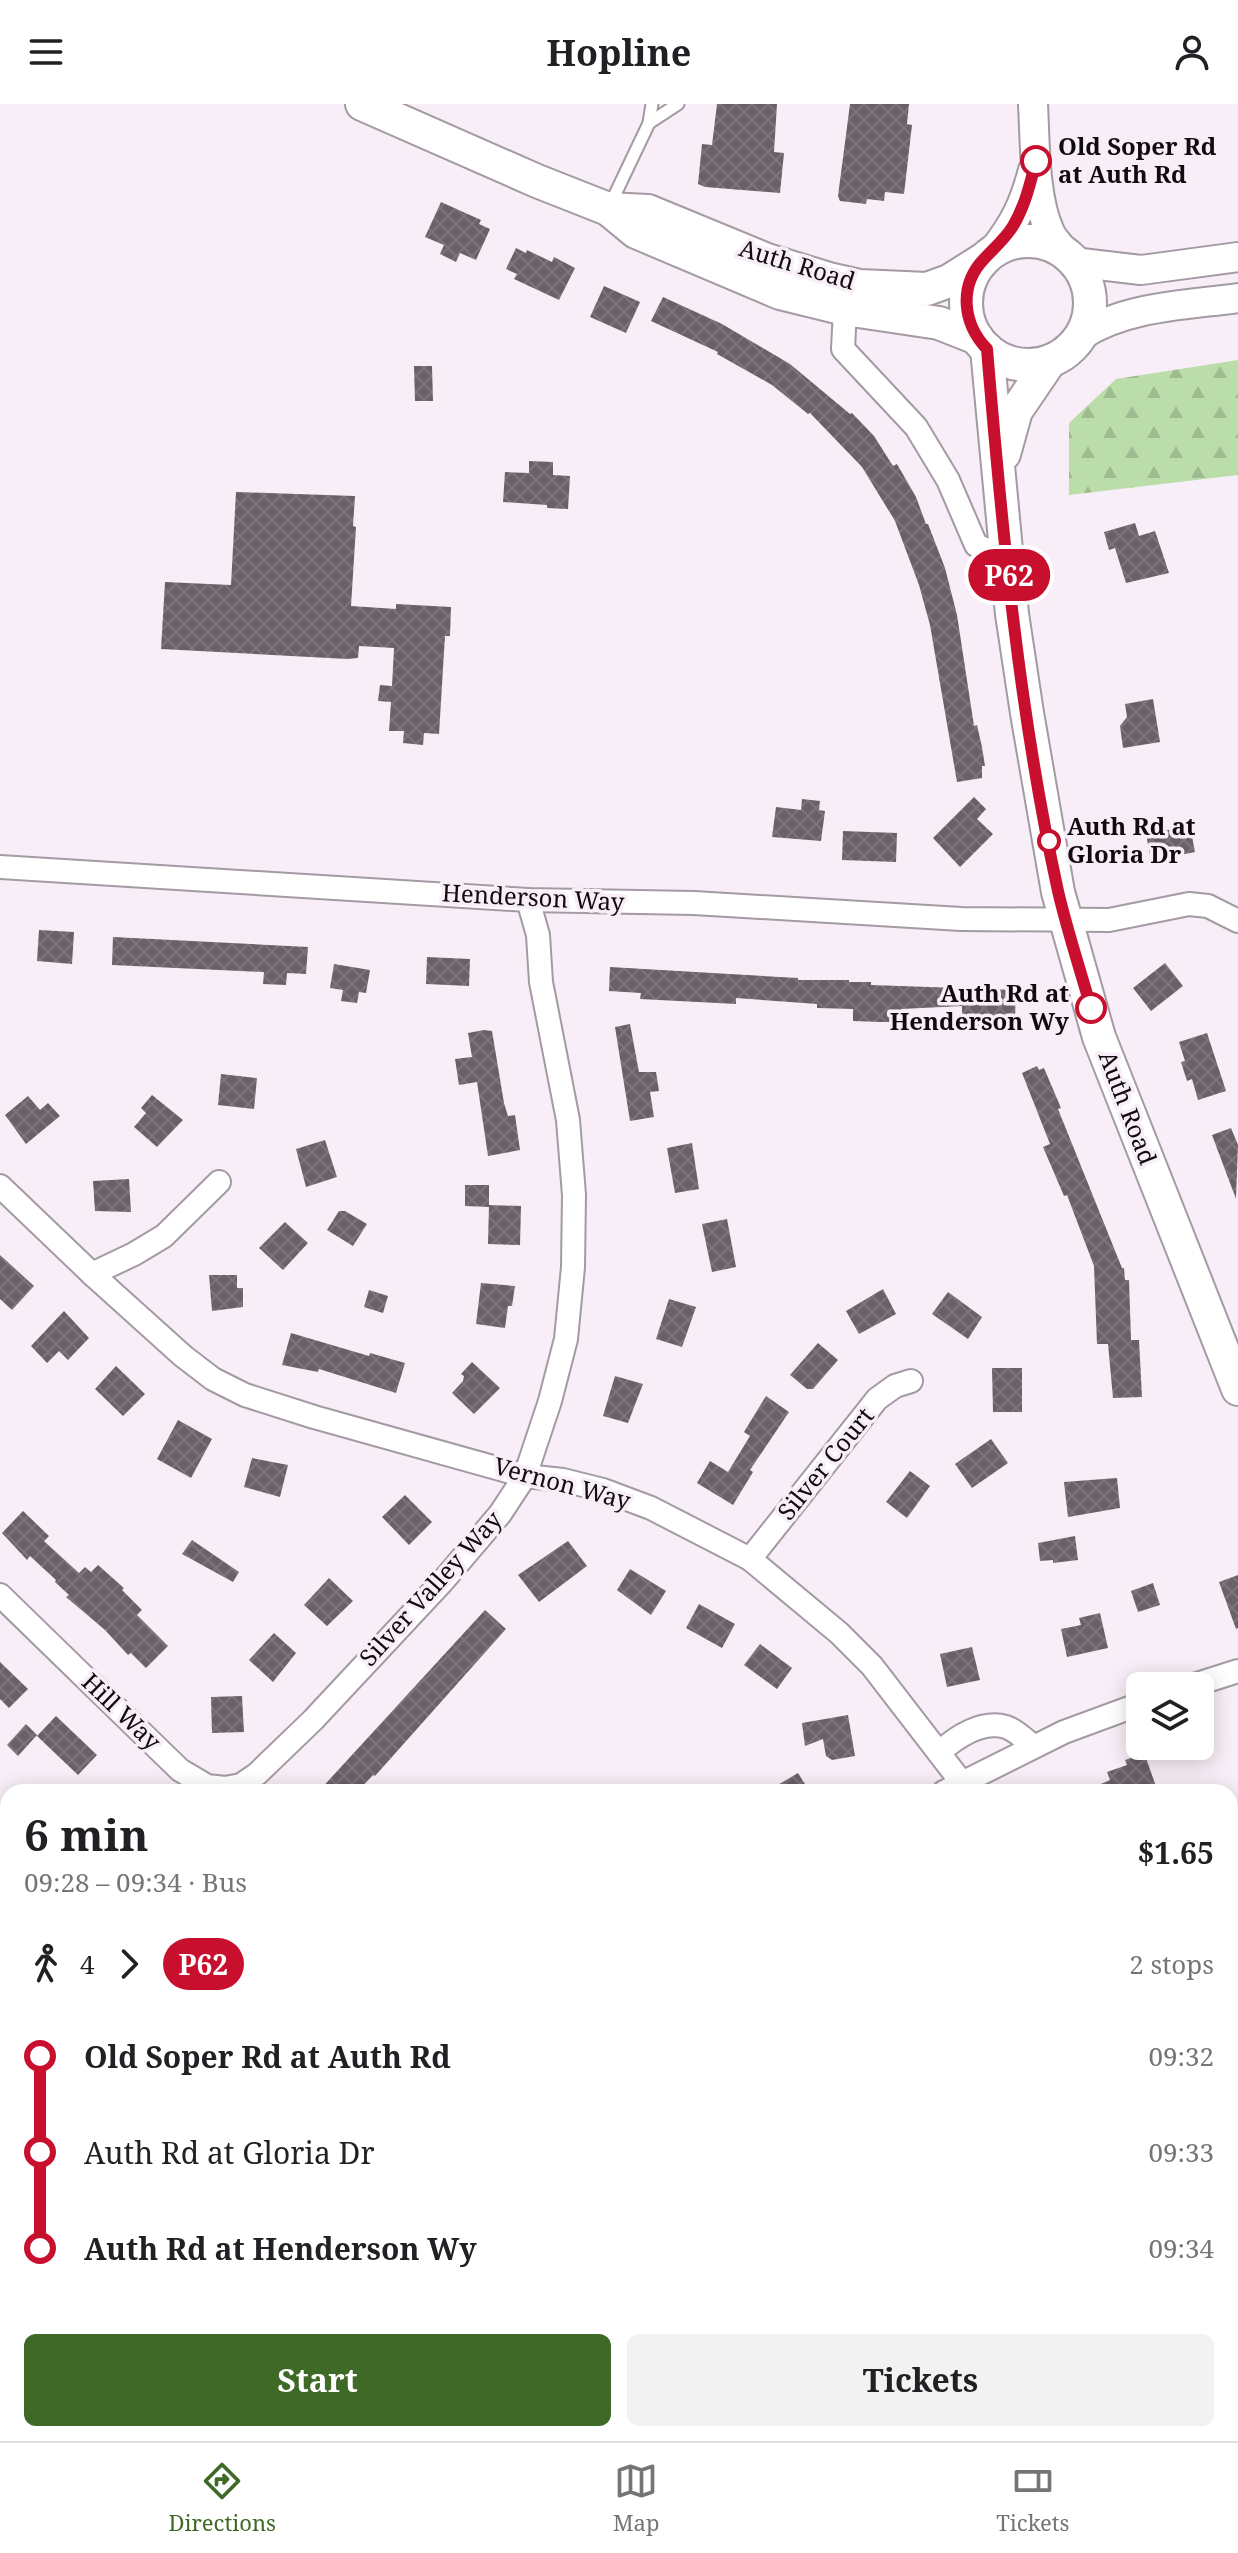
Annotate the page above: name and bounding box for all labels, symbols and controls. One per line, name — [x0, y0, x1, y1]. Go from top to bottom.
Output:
text: Hopline — [547, 28, 691, 77]
icon: menu — [24, 30, 68, 74]
icon: person — [1170, 30, 1214, 74]
place label: Old Soper Rd at Auth Rd — [1058, 129, 1217, 190]
marker: Old Soper Rd at Auth Rd — [1021, 146, 1051, 176]
street label: Auth Road — [735, 230, 860, 297]
line badge: P62 — [963, 549, 1055, 601]
text: P62 — [984, 556, 1034, 594]
place label: Auth Rd at Gloria Dr — [1067, 809, 1196, 870]
marker: Auth Rd at Gloria Dr — [1038, 830, 1060, 852]
street label: Henderson Way — [441, 875, 626, 918]
place label: Auth Rd at Henderson Wy — [890, 976, 1069, 1037]
marker: Auth Rd at Henderson Wy — [1076, 993, 1106, 1023]
street label: Auth Road — [1092, 1046, 1165, 1169]
street label: Silver Court — [769, 1400, 880, 1526]
street label: Vernon Way — [491, 1448, 635, 1517]
street label: Silver Valley Way — [351, 1503, 509, 1673]
street label: Hill Way — [75, 1665, 169, 1757]
map controls — [1126, 1672, 1214, 1760]
button: layers — [1126, 1672, 1214, 1760]
text: 6 min — [24, 1804, 149, 1864]
text: $1.65 — [1137, 1832, 1214, 1873]
text: 09:28 – 09:34 · Bus — [24, 1864, 247, 1900]
icon: walk — [24, 1942, 68, 1986]
icon: forward — [107, 1942, 151, 1986]
text: P62 — [179, 1945, 228, 1983]
text: 4 — [80, 1946, 95, 1982]
text: 2 stops — [1129, 1946, 1214, 1982]
text: Old Soper Rd at Auth Rd — [84, 2036, 451, 2077]
text: 09:32 — [1148, 2038, 1214, 2074]
text: Auth Rd at Gloria Dr — [84, 2132, 375, 2173]
text: 09:33 — [1148, 2134, 1214, 2170]
text: Auth Rd at Henderson Wy — [84, 2228, 477, 2269]
text: 09:34 — [1148, 2230, 1214, 2266]
button: Start — [24, 2334, 611, 2426]
button: Tickets — [627, 2334, 1214, 2426]
tab: Directions — [168, 2459, 276, 2537]
tab: Map — [613, 2459, 659, 2537]
tab: Tickets — [996, 2459, 1070, 2537]

